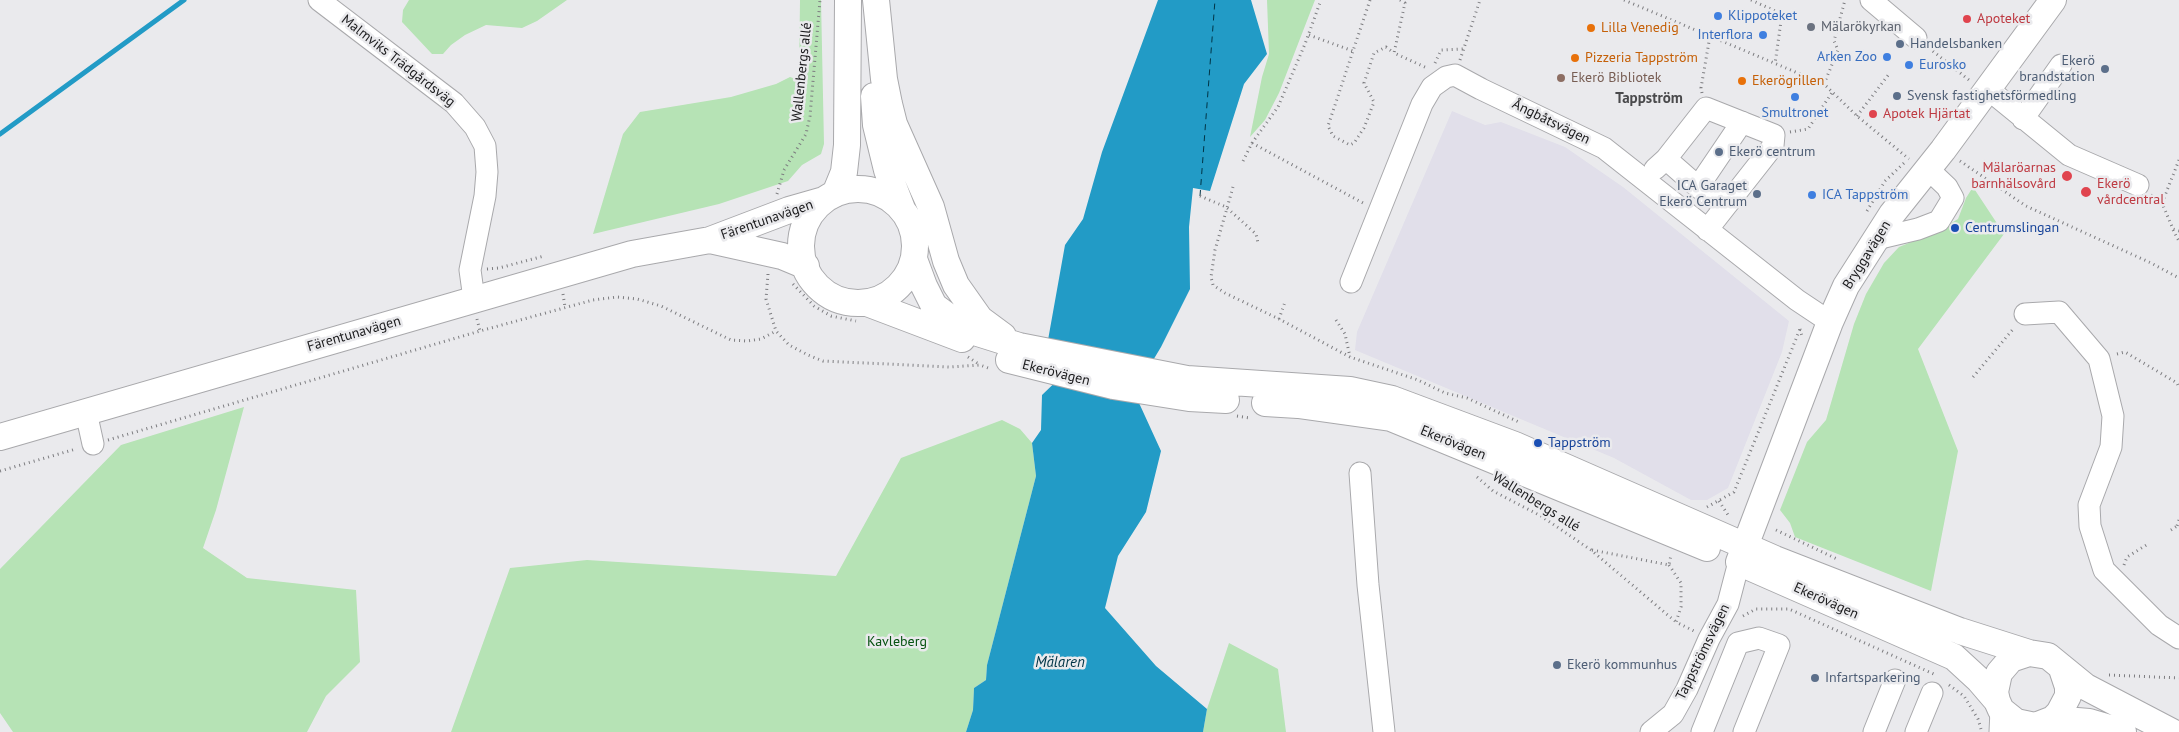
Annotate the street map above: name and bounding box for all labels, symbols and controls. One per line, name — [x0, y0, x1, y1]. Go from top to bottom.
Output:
place label: Klippoteket — [1728, 8, 1797, 24]
marker: Klippoteket — [1712, 10, 1724, 22]
street label: Malmviks Trädgårdsväg — [338, 11, 458, 111]
place label: Apoteket — [1977, 11, 2030, 27]
marker: Apoteket — [1961, 13, 1973, 25]
place label: Mälarökyrkan — [1821, 19, 1902, 35]
place label: Lilla Venedig — [1601, 20, 1679, 36]
marker: Mälarökyrkan — [1805, 21, 1817, 33]
street label: Wallenbergs allé — [788, 22, 816, 122]
marker: Lilla Venedig — [1585, 22, 1597, 34]
place label: Interflora — [1697, 27, 1753, 43]
marker: Interflora — [1757, 29, 1769, 41]
place label: Handelsbanken — [1910, 36, 2002, 52]
marker: Handelsbanken — [1894, 38, 1906, 50]
place label: Arken Zoo — [1817, 49, 1877, 65]
place label: Pizzeria Tappström — [1585, 50, 1698, 66]
marker: Arken Zoo — [1881, 51, 1893, 63]
marker: Pizzeria Tappström — [1569, 52, 1581, 64]
place label: Ekerö brandstation — [2019, 53, 2095, 85]
place label: Eurosko — [1919, 57, 1966, 73]
marker: Eurosko — [1903, 59, 1915, 71]
marker: Ekerö brandstation — [2099, 63, 2111, 75]
place label: Ekerö Bibliotek — [1571, 70, 1661, 86]
marker: Ekerö Bibliotek — [1555, 72, 1567, 84]
place label: Ekerögrillen — [1752, 73, 1824, 89]
marker: Ekerögrillen — [1736, 75, 1748, 87]
place label: Svensk fastighetsförmedling — [1907, 88, 2076, 104]
district label: Tappström — [1615, 90, 1683, 108]
marker: Svensk fastighetsförmedling — [1891, 90, 1903, 102]
marker: Smultronet — [1789, 91, 1801, 103]
street label: Ångbåtsvägen — [1509, 96, 1593, 148]
place label: Smultronet — [1762, 105, 1828, 121]
place label: Apotek Hjärtat — [1883, 106, 1970, 122]
marker: Apotek Hjärtat — [1867, 108, 1879, 120]
place label: Ekerö centrum — [1729, 144, 1815, 160]
marker: Ekerö centrum — [1713, 146, 1725, 158]
place label: Mälaröarnas barnhälsovård — [1971, 160, 2056, 192]
marker: Mälaröarnas barnhälsovård — [2060, 169, 2074, 183]
place label: Ekerö vårdcentral — [2097, 176, 2164, 208]
place label: ICA Garaget Ekerö Centrum — [1659, 178, 1747, 210]
marker: Ekerö vårdcentral — [2079, 185, 2093, 199]
place label: ICA Tappström — [1822, 187, 1908, 203]
marker: ICA Garaget Ekerö Centrum — [1751, 188, 1763, 200]
marker: ICA Tappström — [1806, 189, 1818, 201]
street label: Färentunavägen — [719, 196, 815, 244]
street label: Bryggavägen — [1839, 218, 1895, 292]
place label: Centrumslingan — [1965, 220, 2059, 236]
marker: Centrumslingan — [1949, 222, 1961, 234]
street label: Färentunavägen — [305, 313, 403, 355]
street label: Ekerövägen — [1020, 356, 1092, 390]
street label: Ekerövägen — [1418, 422, 1488, 464]
place label: Tappström — [1548, 435, 1611, 451]
marker: Tappström — [1532, 437, 1544, 449]
street label: Wallenbergs allé — [1489, 468, 1583, 536]
street label: Ekerövägen — [1791, 579, 1861, 623]
street label: Tappströmsvägen — [1673, 601, 1733, 703]
park label: Kavleberg — [867, 634, 927, 650]
water label: Mälaren — [1035, 654, 1085, 672]
place label: Ekerö kommunhus — [1567, 657, 1677, 673]
marker: Ekerö kommunhus — [1551, 659, 1563, 671]
place label: Infartsparkering — [1825, 670, 1921, 686]
marker: Infartsparkering — [1809, 672, 1821, 684]

